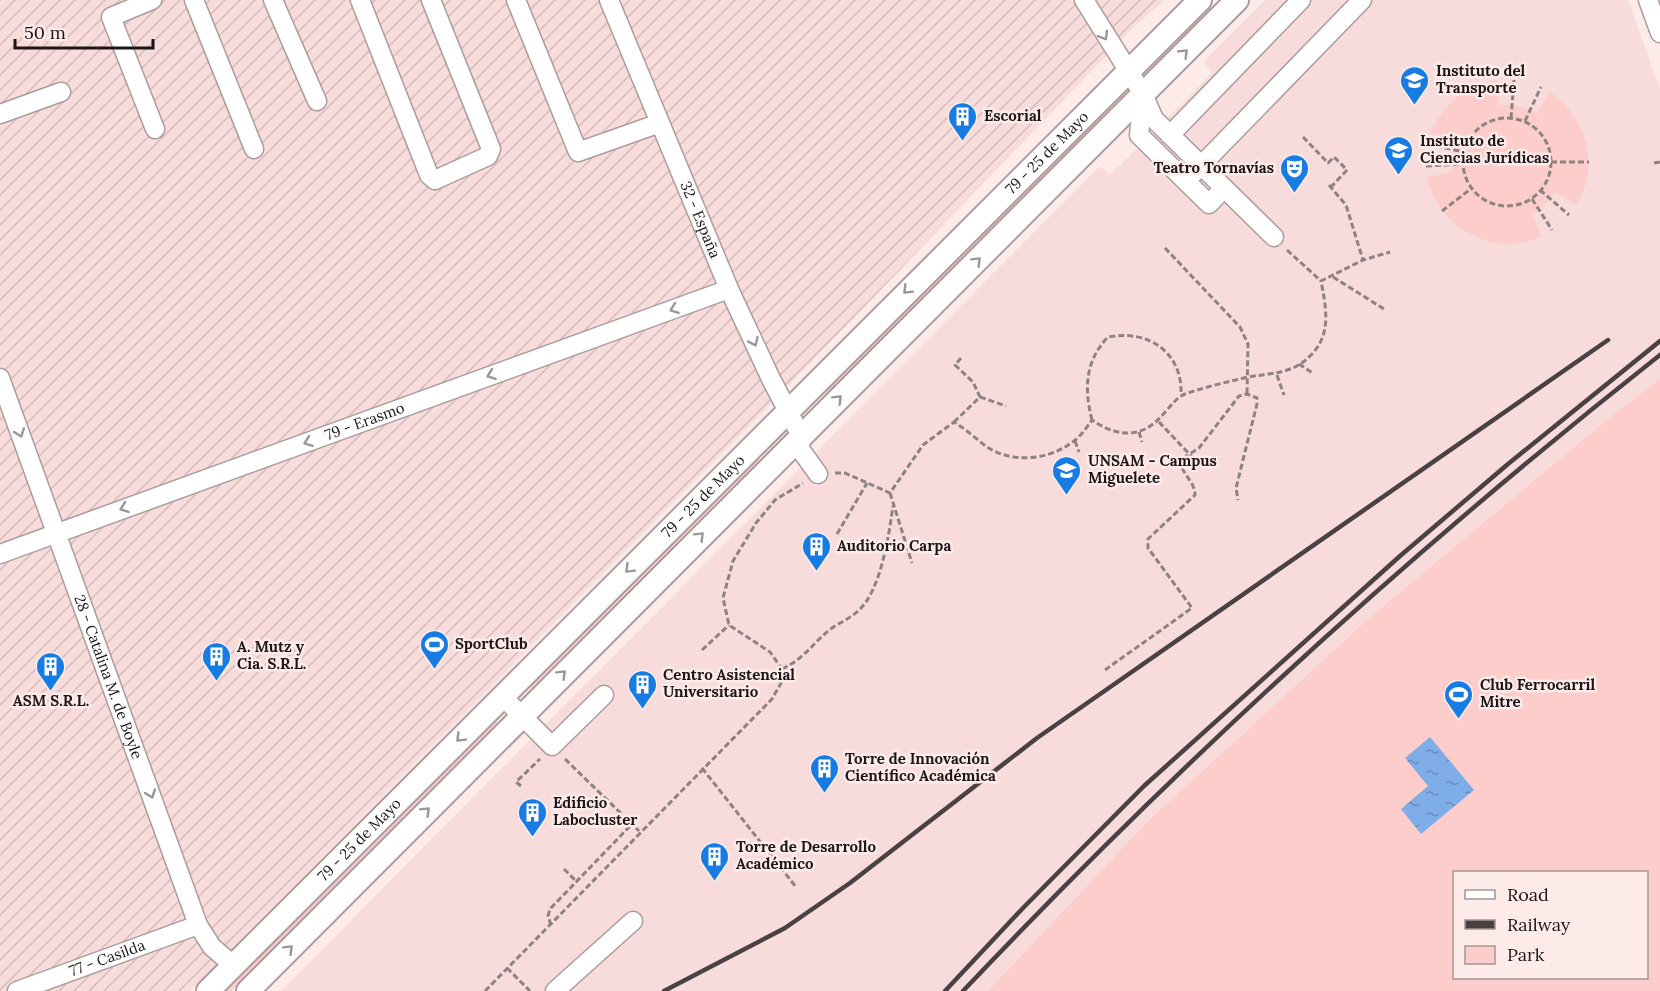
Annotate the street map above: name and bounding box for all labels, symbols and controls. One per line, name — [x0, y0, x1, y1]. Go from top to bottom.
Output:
scale bar — [15, 12, 153, 50]
text: 50 m — [24, 21, 66, 44]
one-way arrow — [1097, 30, 1109, 40]
one-way arrow — [1177, 49, 1188, 60]
place label: Instituto del Transporte — [1436, 61, 1526, 97]
school or university icon: Instituto del Transporte — [1399, 64, 1431, 106]
building icon: Escorial — [947, 100, 979, 142]
place label: Escorial — [984, 106, 1042, 125]
street label: 79 - 25 de Mayo — [1001, 107, 1092, 198]
place label: Instituto de Ciencias Jurídicas — [1420, 131, 1549, 167]
school or university icon: Instituto de Ciencias Jurídicas — [1383, 134, 1415, 176]
theatre icon: Teatro Tornavías — [1279, 152, 1311, 194]
place label: Teatro Tornavías — [1153, 158, 1274, 177]
street label: 32 - España — [676, 178, 725, 261]
one-way arrow — [970, 257, 980, 268]
one-way arrow — [903, 283, 914, 294]
one-way arrow — [669, 301, 680, 314]
one-way arrow — [746, 336, 758, 347]
one-way arrow — [486, 368, 497, 381]
one-way arrow — [831, 395, 842, 406]
street label: 79 - Erasmo — [322, 398, 407, 444]
one-way arrow — [12, 427, 25, 438]
one-way arrow — [303, 434, 313, 447]
street label: 79 - 25 de Mayo — [657, 450, 749, 542]
place label: UNSAM - Campus Miguelete — [1088, 451, 1217, 487]
school or university icon: UNSAM - Campus Miguelete — [1051, 454, 1083, 496]
one-way arrow — [119, 501, 130, 514]
building icon: Auditorio Carpa — [800, 530, 832, 572]
one-way arrow — [693, 533, 704, 544]
place label: Auditorio Carpa — [837, 536, 951, 555]
one-way arrow — [625, 562, 635, 573]
street label: 28 - Catalina M. de Boyle — [70, 592, 147, 762]
sports icon: SportClub — [418, 628, 450, 670]
place label: SportClub — [455, 634, 528, 653]
place label: A. Mutz y Cia. S.R.L. — [237, 637, 306, 673]
building icon: A. Mutz y Cia. S.R.L. — [200, 640, 232, 682]
building icon: ASM S.R.L. — [35, 650, 67, 692]
place label: Centro Asistencial Universitario — [663, 665, 795, 701]
building icon: Centro Asistencial Universitario — [626, 668, 658, 710]
one-way arrow — [555, 671, 566, 682]
place label: Club Ferrocarril Mitre — [1480, 675, 1596, 711]
sports icon: Club Ferrocarril Mitre — [1443, 678, 1475, 720]
place label: ASM S.R.L. — [13, 691, 89, 710]
one-way arrow — [457, 730, 468, 741]
place label: Torre de Innovación Científico Académica — [845, 749, 996, 785]
building icon: Torre de Innovación Científico Académica — [808, 752, 840, 794]
one-way arrow — [143, 788, 156, 799]
place label: Edificio Labocluster — [553, 793, 638, 829]
street label: 79 - 25 de Mayo — [313, 794, 405, 885]
building icon: Edificio Labocluster — [516, 796, 548, 838]
one-way arrow — [419, 807, 430, 817]
place label: Torre de Desarrollo Académico — [736, 837, 876, 873]
building icon: Torre de Desarrollo Académico — [699, 840, 731, 882]
legend — [1453, 871, 1648, 979]
text: Road — [1507, 883, 1549, 906]
text: Railway — [1507, 913, 1571, 936]
street label: 77 - Casilda — [66, 935, 148, 980]
text: Park — [1507, 943, 1545, 966]
one-way arrow — [282, 946, 293, 956]

